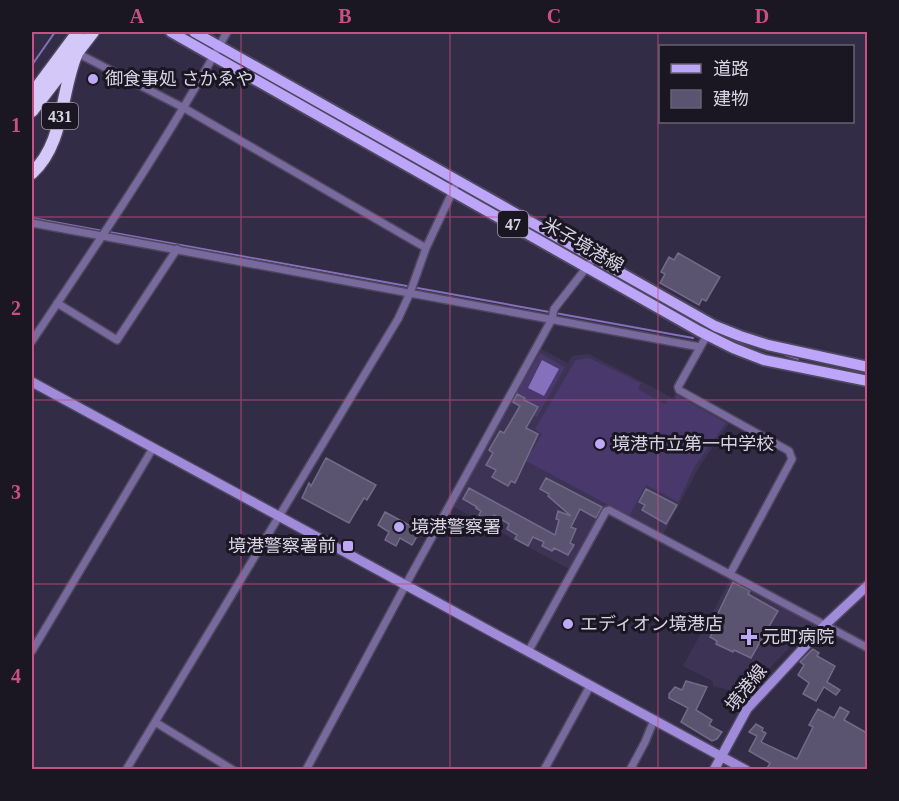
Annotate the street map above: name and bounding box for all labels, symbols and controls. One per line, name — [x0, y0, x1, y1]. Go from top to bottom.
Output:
text: A — [130, 5, 145, 27]
text: B — [338, 5, 352, 27]
text: C — [547, 5, 561, 27]
text: D — [755, 5, 769, 27]
legend — [659, 45, 854, 123]
text: 道路 — [713, 59, 749, 79]
place label: 御食事処 さかゑや — [105, 69, 254, 89]
marker: 御食事処 さかゑや — [86, 72, 100, 86]
text: 建物 — [713, 89, 749, 109]
road number: 431 — [42, 103, 78, 129]
text: 1 — [11, 114, 21, 136]
road number: 47 — [498, 211, 528, 237]
street label: 米子境港線 — [539, 214, 627, 276]
text: 2 — [11, 297, 21, 319]
place label: 境港市立第一中学校 — [612, 434, 774, 454]
marker: 境港市立第一中学校 — [593, 437, 607, 451]
text: 3 — [11, 481, 21, 503]
place label: 境港警察署 — [411, 517, 501, 537]
marker: 境港警察署 — [392, 520, 406, 534]
place label: 境港警察署前 — [228, 536, 336, 556]
marker: 境港警察署前 — [341, 539, 355, 553]
place label: エディオン境港店 — [580, 614, 723, 634]
marker: エディオン境港店 — [561, 617, 575, 631]
place label: 元町病院 — [762, 627, 834, 647]
marker: 元町病院 — [740, 628, 758, 646]
street label: 境港線 — [721, 661, 771, 715]
text: 4 — [11, 665, 21, 687]

